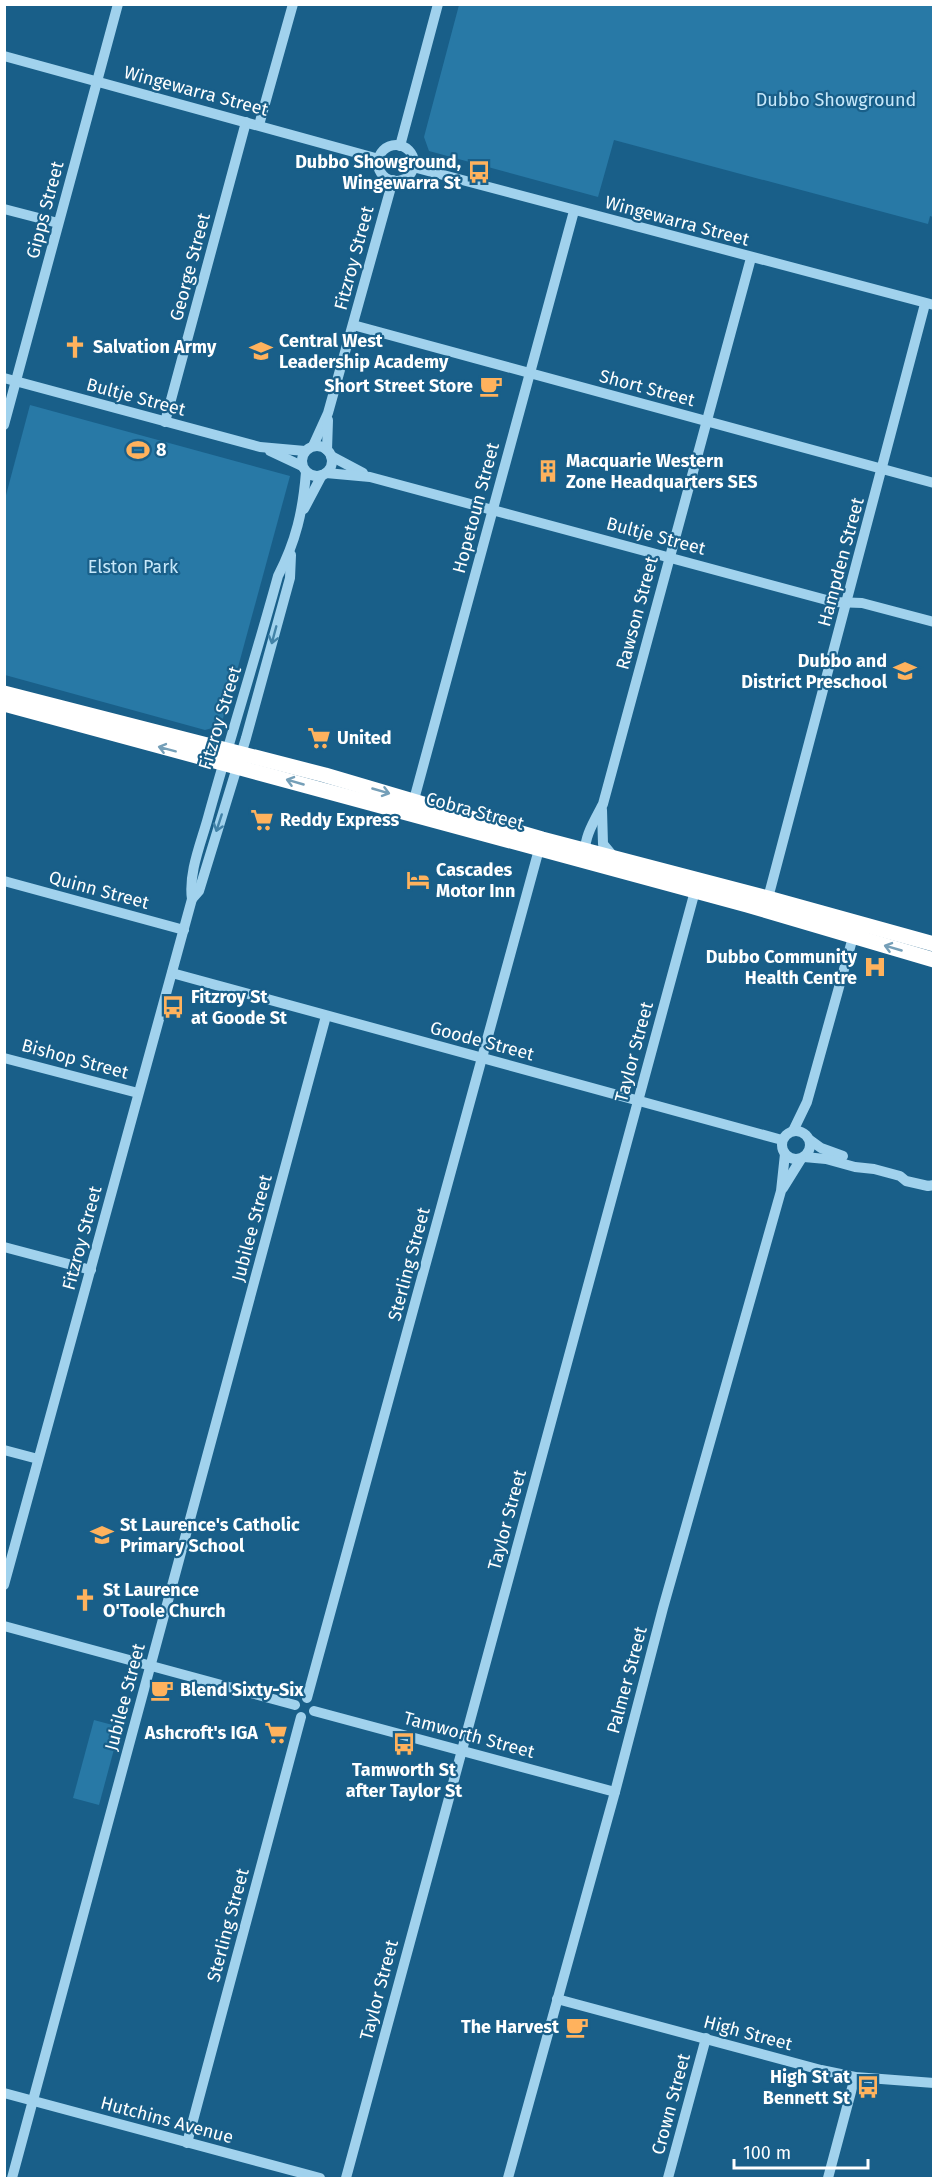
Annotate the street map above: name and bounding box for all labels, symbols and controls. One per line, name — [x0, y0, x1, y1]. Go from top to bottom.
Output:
street label: Wingewarra Street — [121, 61, 271, 121]
park label: Dubbo Showground — [756, 89, 916, 111]
place label: Dubbo Showground, Wingewarra St — [295, 151, 462, 194]
street label: Gipps Street — [21, 158, 69, 261]
bus stop icon: Dubbo Showground, Wingewarra St — [466, 159, 492, 185]
street label: Wingewarra Street — [602, 191, 752, 251]
street label: Fitzroy Street — [330, 203, 379, 313]
street label: George Street — [165, 210, 215, 323]
place label: Central West Leadership Academy — [279, 330, 449, 373]
church icon: Salvation Army — [62, 334, 88, 360]
place label: Salvation Army — [93, 336, 217, 358]
school or university icon: Central West Leadership Academy — [248, 338, 274, 364]
street label: Short Street — [597, 365, 698, 411]
street label: Bultje Street — [84, 373, 188, 421]
cafe icon: Short Street Store — [478, 373, 504, 399]
place label: Short Street Store — [324, 375, 473, 397]
sports icon: 8 — [125, 437, 151, 463]
place label: 8 — [156, 439, 166, 461]
street label: Hopetoun Street — [448, 440, 504, 576]
place label: Macquarie Western Zone Headquarters SES — [566, 450, 758, 493]
building icon: Macquarie Western Zone Headquarters SES — [535, 458, 561, 484]
street label: Hampden Street — [813, 495, 869, 629]
street label: Bultje Street — [604, 512, 708, 560]
street label: Rawson Street — [611, 553, 663, 672]
park label: Elston Park — [88, 556, 179, 578]
one-way arrow — [268, 625, 280, 644]
place label: Dubbo and District Preschool — [741, 650, 888, 693]
school or university icon: Dubbo and District Preschool — [892, 658, 918, 684]
street label: Fitzroy Street — [194, 663, 246, 772]
supermarket icon: United — [306, 725, 332, 751]
place label: United — [337, 727, 392, 749]
one-way arrow — [158, 742, 177, 754]
one-way arrow — [286, 776, 305, 787]
one-way arrow — [371, 786, 390, 797]
street label: Cobra Street — [424, 787, 527, 835]
supermarket icon: Reddy Express — [249, 807, 275, 833]
place label: Reddy Express — [280, 809, 400, 831]
one-way arrow — [213, 813, 224, 832]
place label: Cascades Motor Inn — [436, 859, 515, 902]
street label: Quinn Street — [47, 866, 152, 914]
hotel icon: Cascades Motor Inn — [405, 867, 431, 893]
one-way arrow — [884, 942, 903, 954]
place label: Dubbo Community Health Centre — [706, 946, 858, 989]
hospital icon: Dubbo Community Health Centre — [862, 954, 888, 980]
place label: Fitzroy St at Goode St — [191, 986, 288, 1029]
bus stop icon: Fitzroy St at Goode St — [160, 994, 186, 1020]
street label: Taylor Street — [610, 999, 658, 1105]
street label: Goode Street — [428, 1017, 537, 1066]
street label: Bishop Street — [19, 1034, 131, 1084]
street label: Jubilee Street — [227, 1171, 277, 1284]
street label: Fitzroy Street — [58, 1183, 107, 1293]
street label: Sterling Street — [383, 1204, 435, 1323]
street label: Taylor Street — [483, 1467, 531, 1573]
place label: St Laurence's Catholic Primary School — [120, 1514, 300, 1557]
school or university icon: St Laurence's Catholic Primary School — [89, 1522, 115, 1548]
place label: St Laurence O'Toole Church — [103, 1579, 226, 1622]
church icon: St Laurence O'Toole Church — [72, 1587, 98, 1613]
street label: Palmer Street — [602, 1623, 652, 1736]
street label: Jubilee Street — [100, 1640, 150, 1753]
cafe icon: Blend Sixty-Six — [149, 1677, 175, 1703]
place label: Blend Sixty-Six — [180, 1679, 304, 1701]
street label: Tamworth Street — [401, 1707, 537, 1763]
supermarket icon: Ashcroft's IGA — [263, 1720, 289, 1746]
place label: Ashcroft's IGA — [144, 1722, 258, 1744]
bus stop icon: Tamworth St after Taylor St — [391, 1731, 417, 1757]
place label: Tamworth St after Taylor St — [346, 1759, 463, 1802]
street label: Sterling Street — [202, 1865, 254, 1984]
street label: Taylor Street — [355, 1937, 403, 2043]
street label: High Street — [701, 2011, 795, 2056]
cafe icon: The Harvest — [564, 2014, 590, 2040]
place label: The Harvest — [461, 2016, 560, 2038]
street label: Crown Street — [647, 2051, 695, 2157]
place label: High St at Bennett St — [763, 2066, 851, 2109]
bus stop icon: High St at Bennett St — [855, 2074, 881, 2100]
street label: Hutchins Avenue — [98, 2092, 236, 2148]
scale bar — [734, 2132, 868, 2170]
text: 100 m — [743, 2142, 791, 2164]

